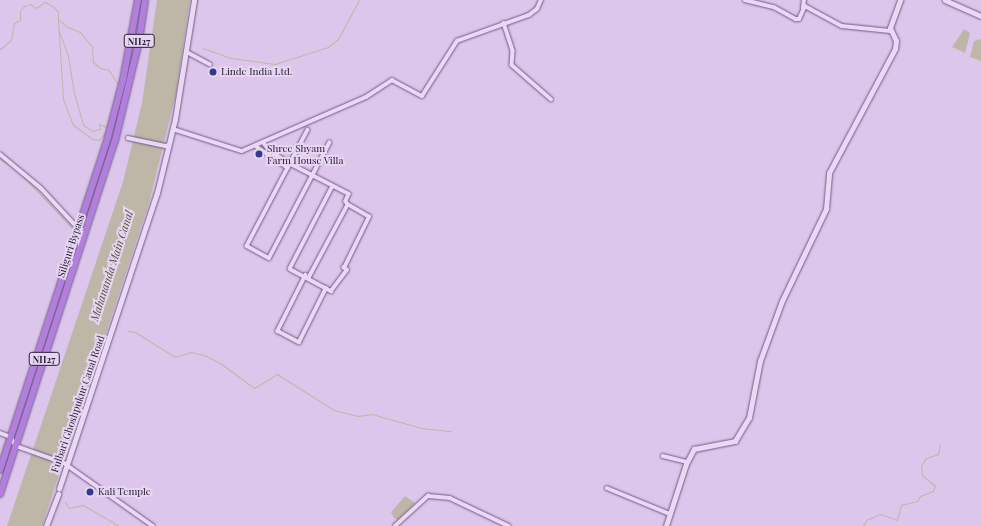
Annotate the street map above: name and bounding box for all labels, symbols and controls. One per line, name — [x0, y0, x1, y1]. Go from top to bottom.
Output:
road number: NH27 — [123, 34, 155, 48]
place label: Linde India Ltd. — [221, 66, 292, 78]
marker: Linde India Ltd. — [208, 67, 218, 77]
place label: Shree Shyam Farm House Villa — [267, 142, 344, 166]
marker: Shree Shyam Farm House Villa — [254, 149, 264, 159]
water label: Mahananda Main Canal — [88, 209, 136, 323]
street label: Siliguri Bypass — [55, 213, 87, 279]
street label: Fulbari Ghoshpukur Canal Road — [49, 334, 107, 474]
road number: NH27 — [28, 352, 60, 366]
place label: Kali Temple — [98, 486, 151, 498]
marker: Kali Temple — [85, 487, 95, 497]

